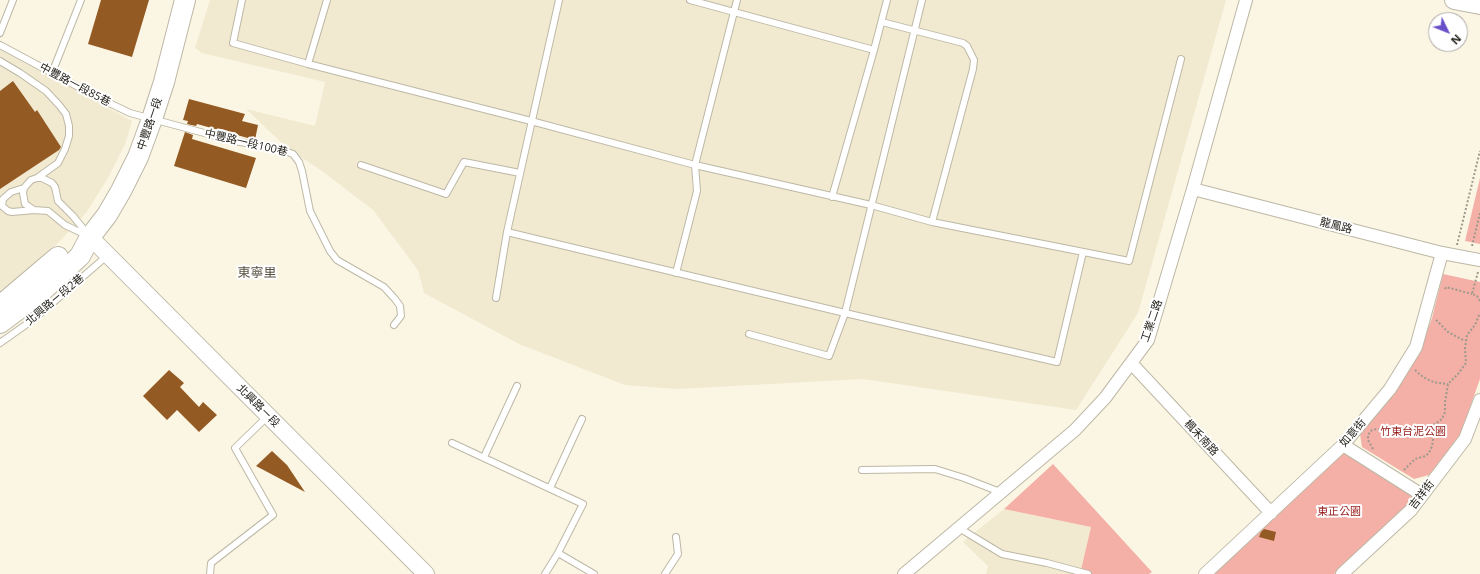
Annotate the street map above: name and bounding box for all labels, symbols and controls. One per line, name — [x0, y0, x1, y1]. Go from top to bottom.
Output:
north arrow — [1428, 12, 1468, 52]
text: N — [1448, 31, 1465, 48]
street label: 中豐路一段85巷 — [37, 61, 113, 109]
street label: 中豐路一段 — [135, 96, 165, 152]
street label: 中豐路一段100巷 — [203, 127, 289, 159]
street label: 龍鳳路 — [1318, 216, 1354, 236]
district label: 東寧里 — [238, 265, 276, 281]
street label: 北興路ㄧ段2巷 — [23, 272, 87, 328]
street label: 工業二路 — [1139, 298, 1165, 344]
street label: 北興路ㄧ段 — [234, 382, 282, 430]
street label: 如意街 — [1337, 416, 1369, 450]
street label: 楓禾南路 — [1181, 417, 1221, 459]
park label: 竹東台泥公園 — [1380, 425, 1446, 439]
street label: 吉祥街 — [1407, 478, 1437, 512]
park label: 東正公園 — [1317, 505, 1361, 519]

